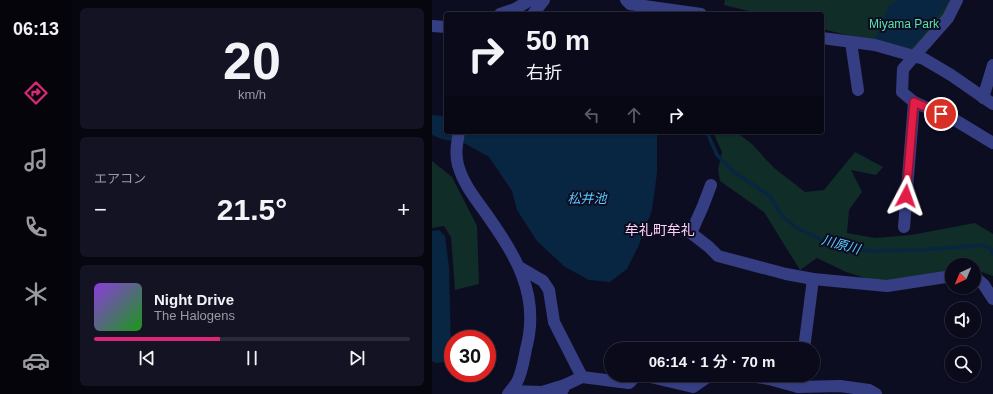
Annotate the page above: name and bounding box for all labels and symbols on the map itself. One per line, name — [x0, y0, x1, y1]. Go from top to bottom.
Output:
park label: Miyama Park — [869, 17, 940, 31]
pin — [924, 97, 958, 131]
position arrow — [885, 175, 927, 217]
water label: 松井池 — [567, 191, 608, 206]
district label: 牟礼町牟礼 — [625, 222, 695, 238]
water label: 川原川 — [820, 232, 864, 257]
north arrow — [945, 258, 981, 294]
speed limit sign: 30 — [444, 330, 496, 382]

